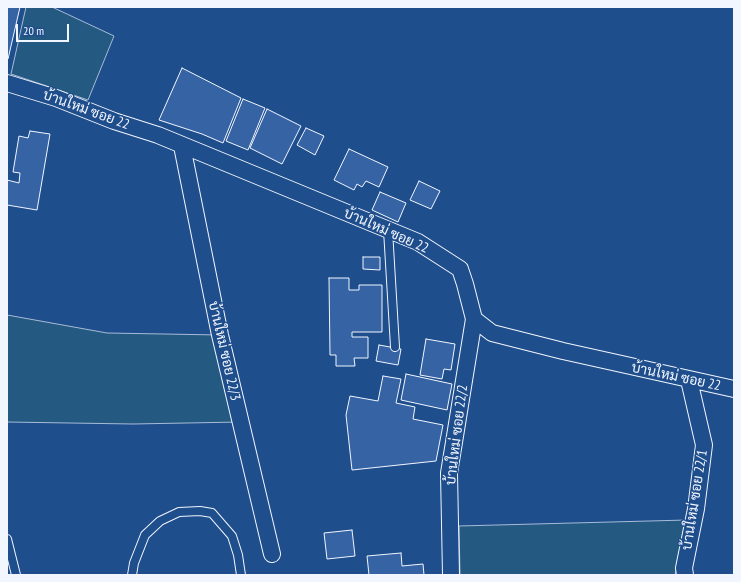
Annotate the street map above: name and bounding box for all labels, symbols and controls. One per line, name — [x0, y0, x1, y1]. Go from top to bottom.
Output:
scale bar — [18, 16, 71, 42]
text: 20 m — [23, 23, 44, 38]
street label: บ้านใหม่ ซอย 22 — [40, 87, 132, 133]
street label: บ้านใหม่ ซอย 22 — [341, 205, 431, 257]
street label: บ้านใหม่ ซอย 22/3 — [204, 300, 244, 402]
street label: บ้านใหม่ ซอย 22 — [630, 359, 722, 395]
street label: บ้านใหม่ ซอย 22/2 — [442, 384, 472, 486]
street label: บ้านใหม่ ซอย 22/1 — [679, 449, 711, 551]

